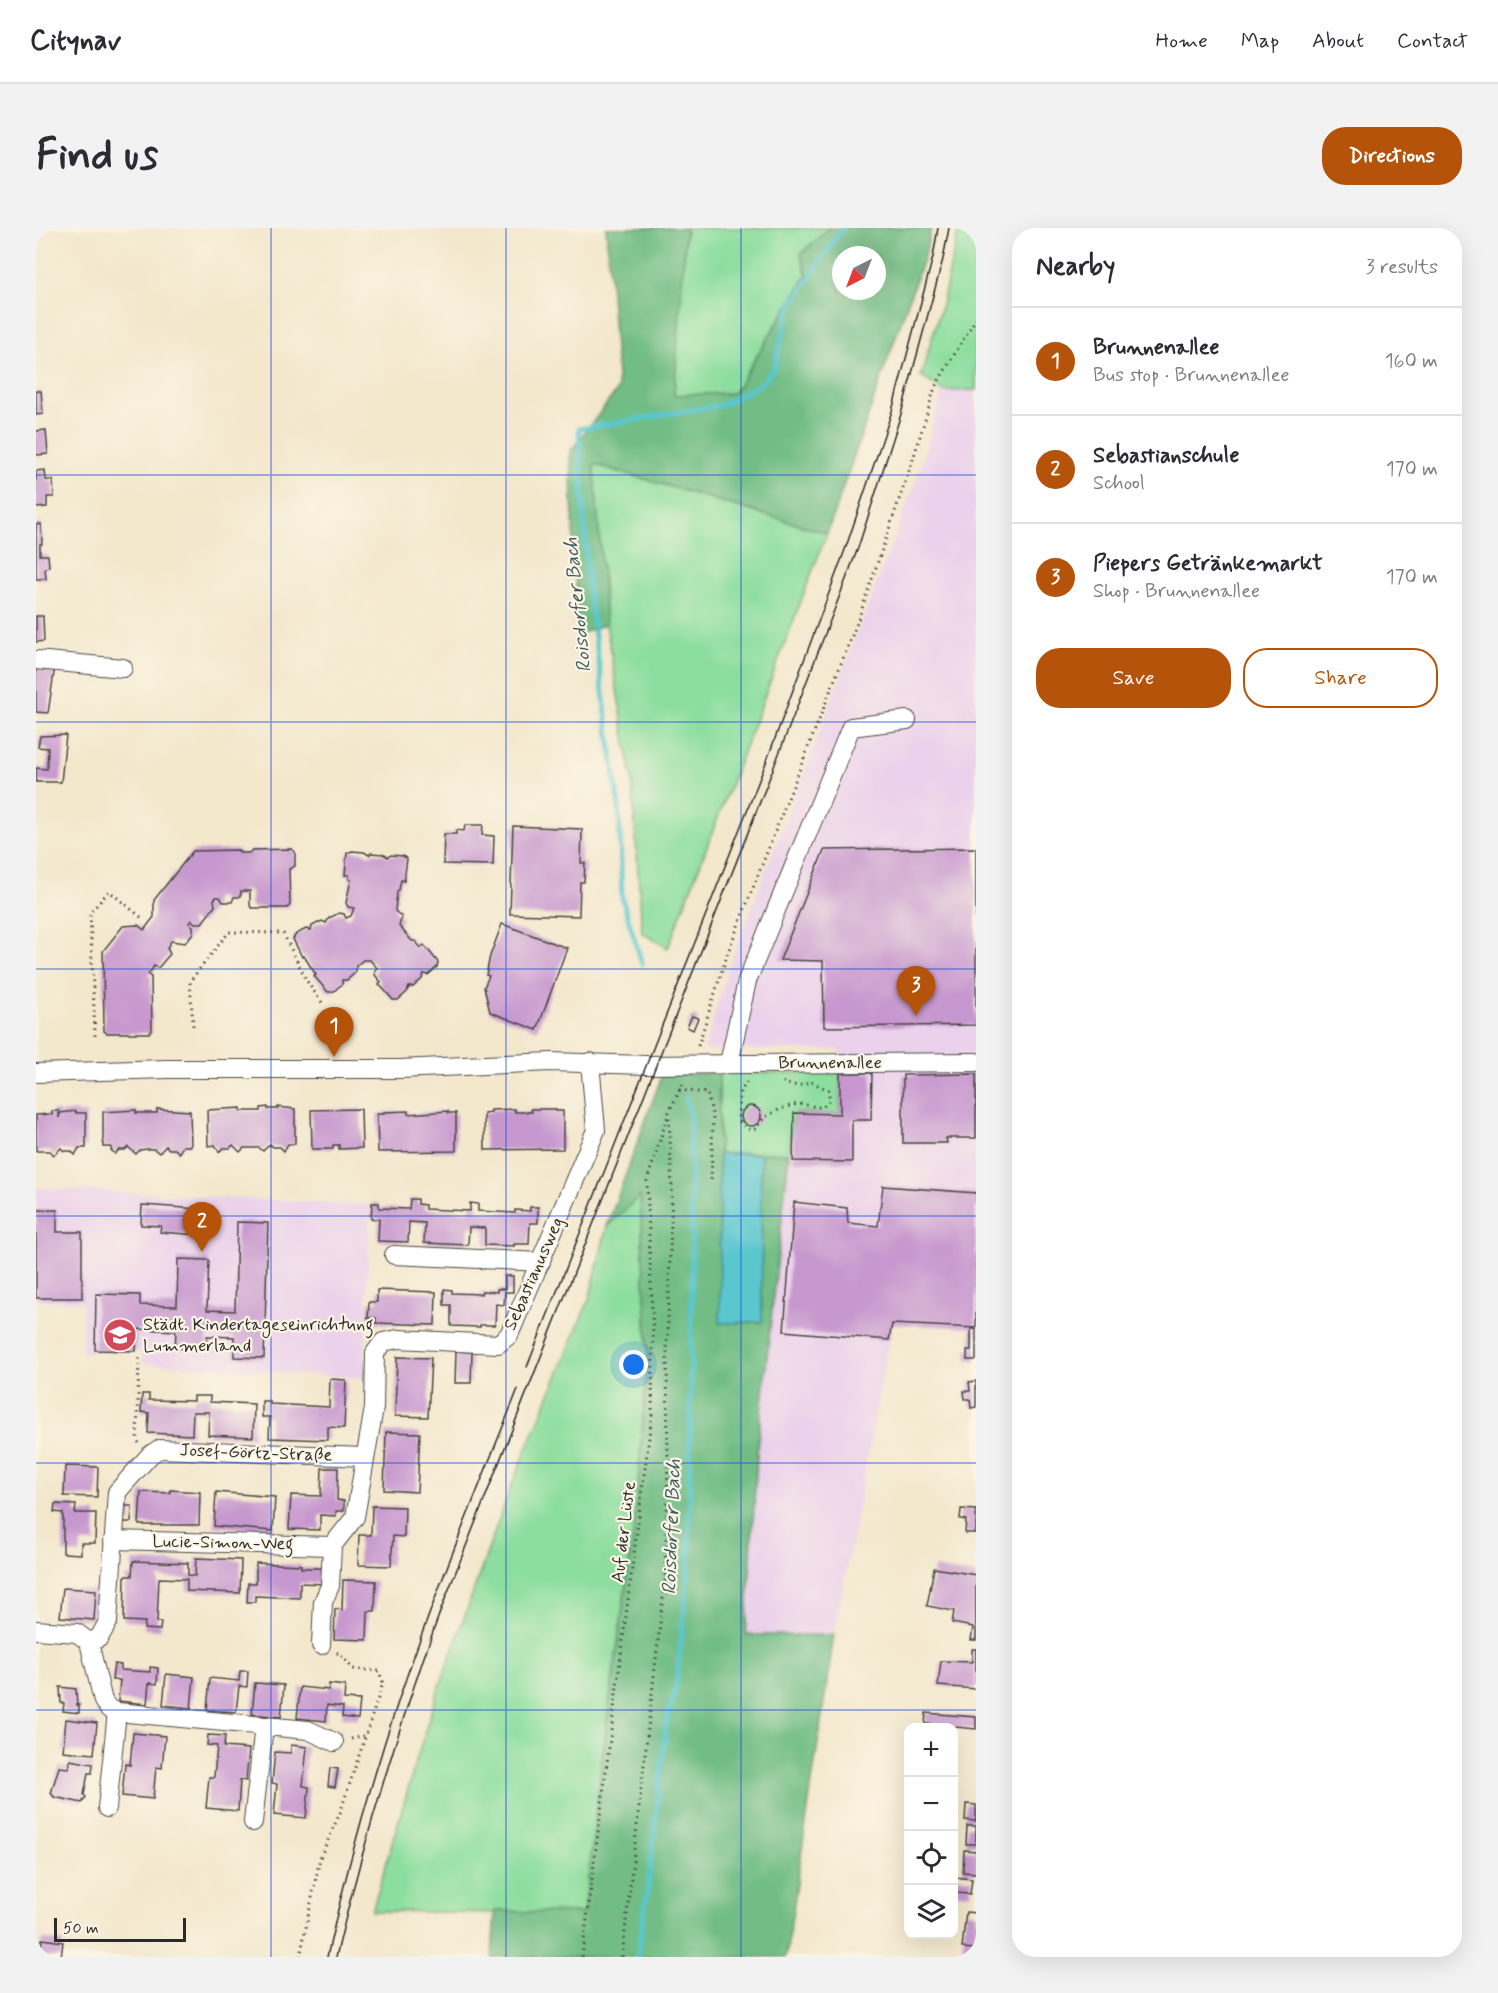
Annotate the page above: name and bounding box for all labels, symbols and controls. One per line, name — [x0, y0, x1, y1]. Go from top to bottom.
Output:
text: Citynav — [30, 23, 121, 60]
text: Home — [1156, 27, 1208, 55]
text: Map — [1241, 27, 1279, 55]
text: About — [1312, 27, 1364, 55]
text: Contact — [1397, 27, 1468, 55]
button: Directions — [1322, 127, 1462, 185]
text: Find us — [36, 129, 158, 184]
north arrow — [832, 246, 886, 300]
text: Nearby — [1036, 250, 1115, 284]
text: 3 results — [1366, 254, 1438, 281]
text: Brunnenallee — [1093, 334, 1220, 362]
text: 1 — [1051, 348, 1060, 375]
text: 160 m — [1385, 348, 1438, 375]
text: Bus stop · Brunnenallee — [1093, 362, 1290, 389]
text: Sebastianschule — [1093, 442, 1240, 470]
text: 2 — [1051, 456, 1060, 483]
text: 170 m — [1386, 456, 1438, 483]
text: School — [1093, 470, 1145, 497]
water label: Roisdorfer Bach — [557, 536, 599, 674]
text: Piepers Getränkemarkt — [1093, 550, 1323, 578]
text: 3 — [1051, 564, 1060, 591]
text: 170 m — [1386, 564, 1438, 591]
text: Shop · Brunnenallee — [1093, 578, 1260, 605]
button: Save — [1036, 648, 1231, 708]
button: Share — [1243, 648, 1438, 708]
pin: 3 — [896, 966, 936, 1016]
pin: 1 — [314, 1008, 354, 1057]
street label: Brunnenallee — [778, 1051, 882, 1075]
pin: 2 — [182, 1202, 222, 1252]
street label: Sebastianusweg — [498, 1214, 570, 1334]
place label: Städt. Kindertageseinrichtung Lummerland — [143, 1313, 374, 1358]
school or university icon: Städt. Kindertageseinrichtung Lummerland — [102, 1317, 138, 1353]
your location — [619, 1350, 648, 1379]
street label: Josef-Görtz-Straße — [179, 1438, 333, 1468]
water label: Roisdorfer Bach — [656, 1458, 688, 1595]
street label: Auf der Lüste — [606, 1480, 642, 1584]
street label: Lucie-Simon-Weg — [152, 1530, 294, 1558]
map controls — [904, 1723, 958, 1939]
button: + — [904, 1723, 958, 1777]
button: − — [904, 1777, 958, 1831]
button: locate — [904, 1831, 958, 1885]
button: layers — [904, 1885, 958, 1939]
scale bar — [54, 1915, 186, 1942]
text: 50 m — [63, 1918, 99, 1939]

